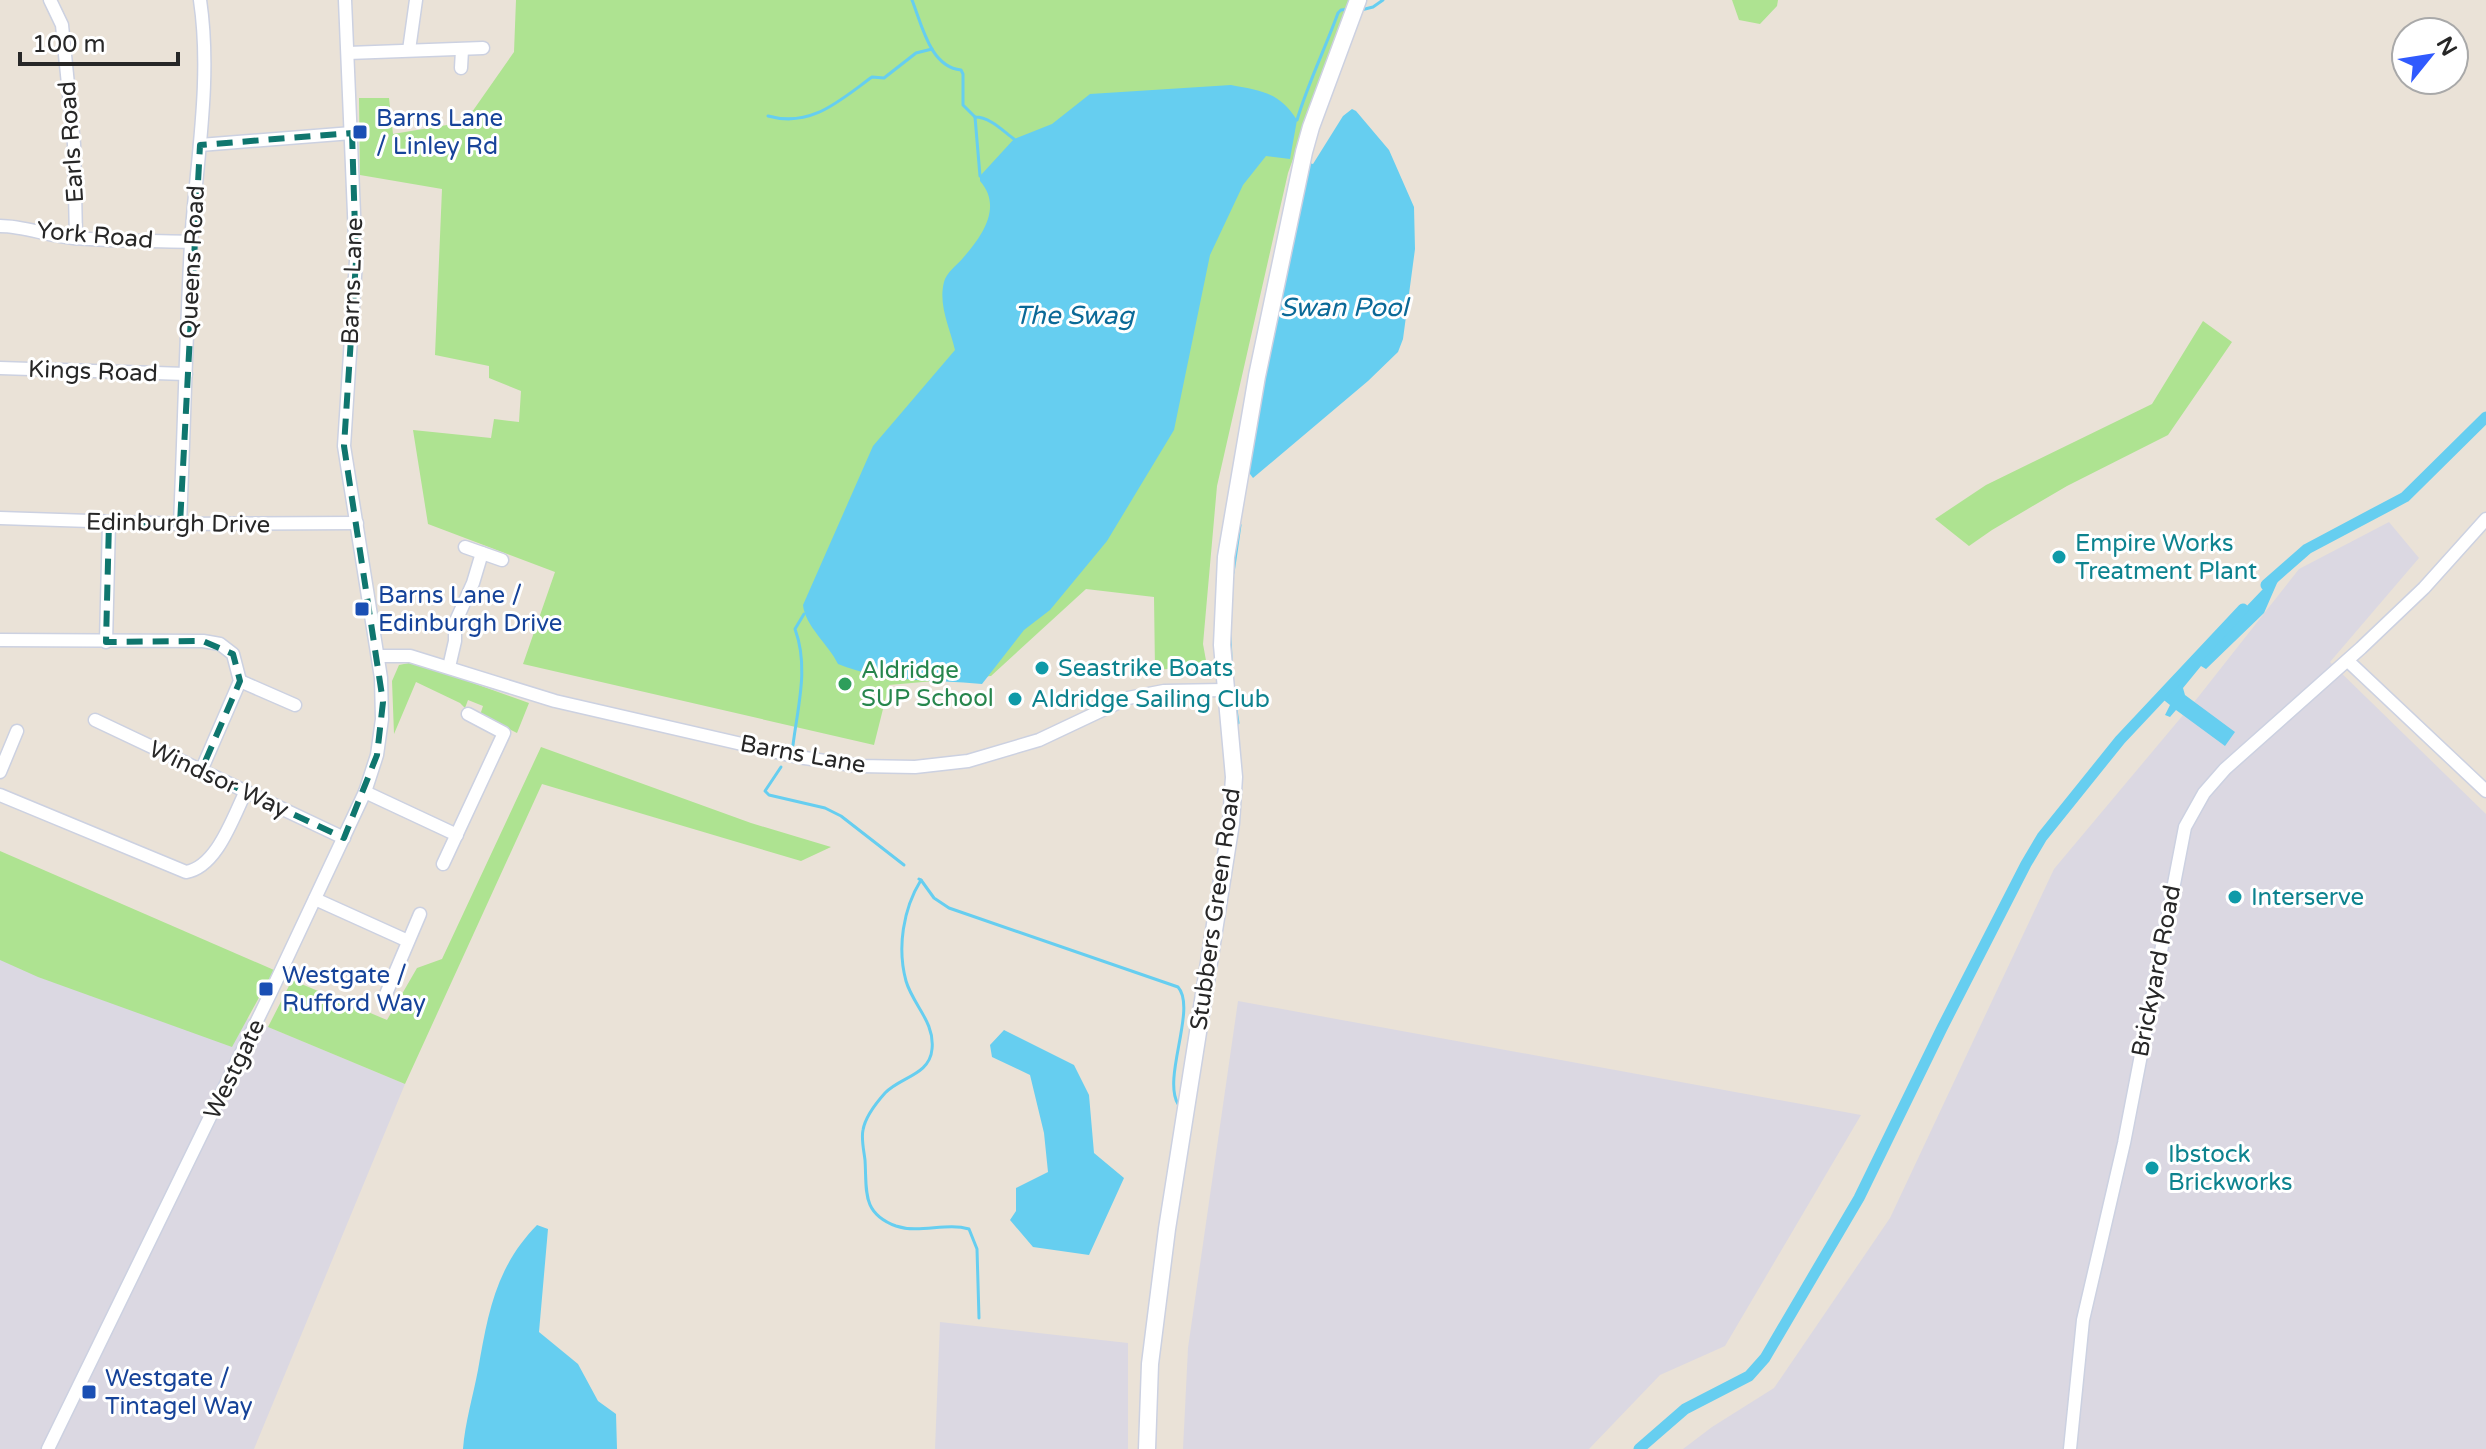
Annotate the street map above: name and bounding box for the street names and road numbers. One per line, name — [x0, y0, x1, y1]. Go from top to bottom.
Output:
street label: Earls Road — [53, 80, 90, 204]
street label: Queens Road — [174, 184, 211, 340]
street label: York Road — [35, 216, 154, 255]
street label: Barns Lane — [336, 217, 369, 345]
street label: Kings Road — [28, 355, 158, 388]
street label: Edinburgh Drive — [86, 507, 270, 540]
street label: Barns Lane — [738, 729, 868, 780]
street label: Windsor Way — [144, 734, 293, 824]
street label: Stubbers Green Road — [1184, 786, 1247, 1032]
street label: Brickyard Road — [2126, 883, 2187, 1059]
street label: Westgate — [198, 1014, 271, 1124]

